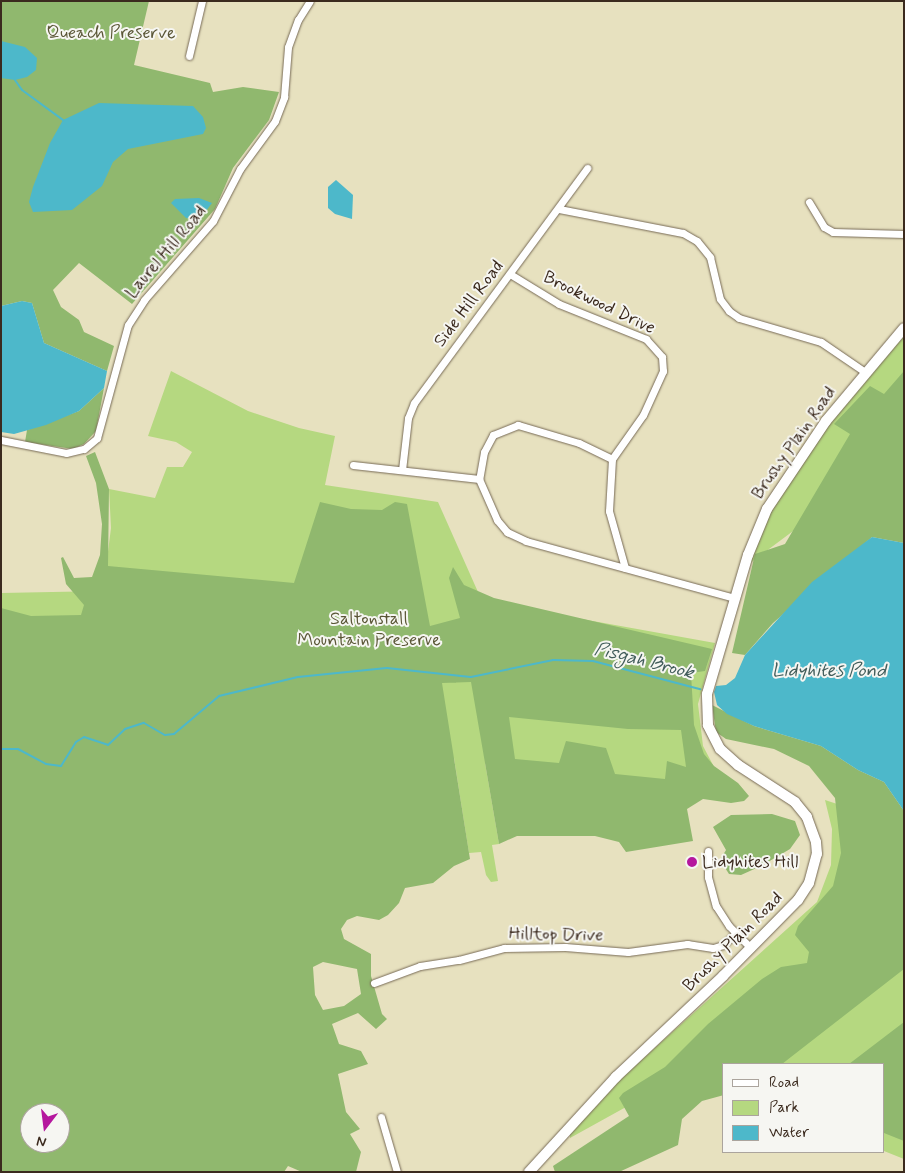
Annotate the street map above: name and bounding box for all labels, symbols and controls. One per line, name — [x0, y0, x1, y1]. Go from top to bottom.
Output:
park label: Queach Preserve — [47, 22, 175, 44]
street label: Laurel Hill Road — [121, 201, 211, 303]
street label: Side Hill Road — [430, 257, 508, 351]
street label: Brookwood Drive — [539, 267, 659, 339]
street label: Brushy Plain Road — [745, 380, 843, 506]
park label: Saltonstall Mountain Preserve — [298, 609, 440, 652]
water label: Pisgah Brook — [592, 638, 696, 684]
water label: Lidyhites Pond — [772, 660, 886, 682]
place label: Lidyhites Hill — [702, 851, 798, 873]
marker: Lidyhites Hill — [686, 856, 698, 868]
street label: Brushy Plain Road — [676, 885, 790, 999]
street label: Hilltop Drive — [509, 923, 603, 947]
legend — [722, 1063, 885, 1153]
text: Road — [769, 1073, 799, 1093]
text: Park — [769, 1098, 799, 1118]
north arrow — [20, 1103, 70, 1153]
text: Water — [769, 1123, 809, 1143]
text: N — [35, 1132, 48, 1151]

